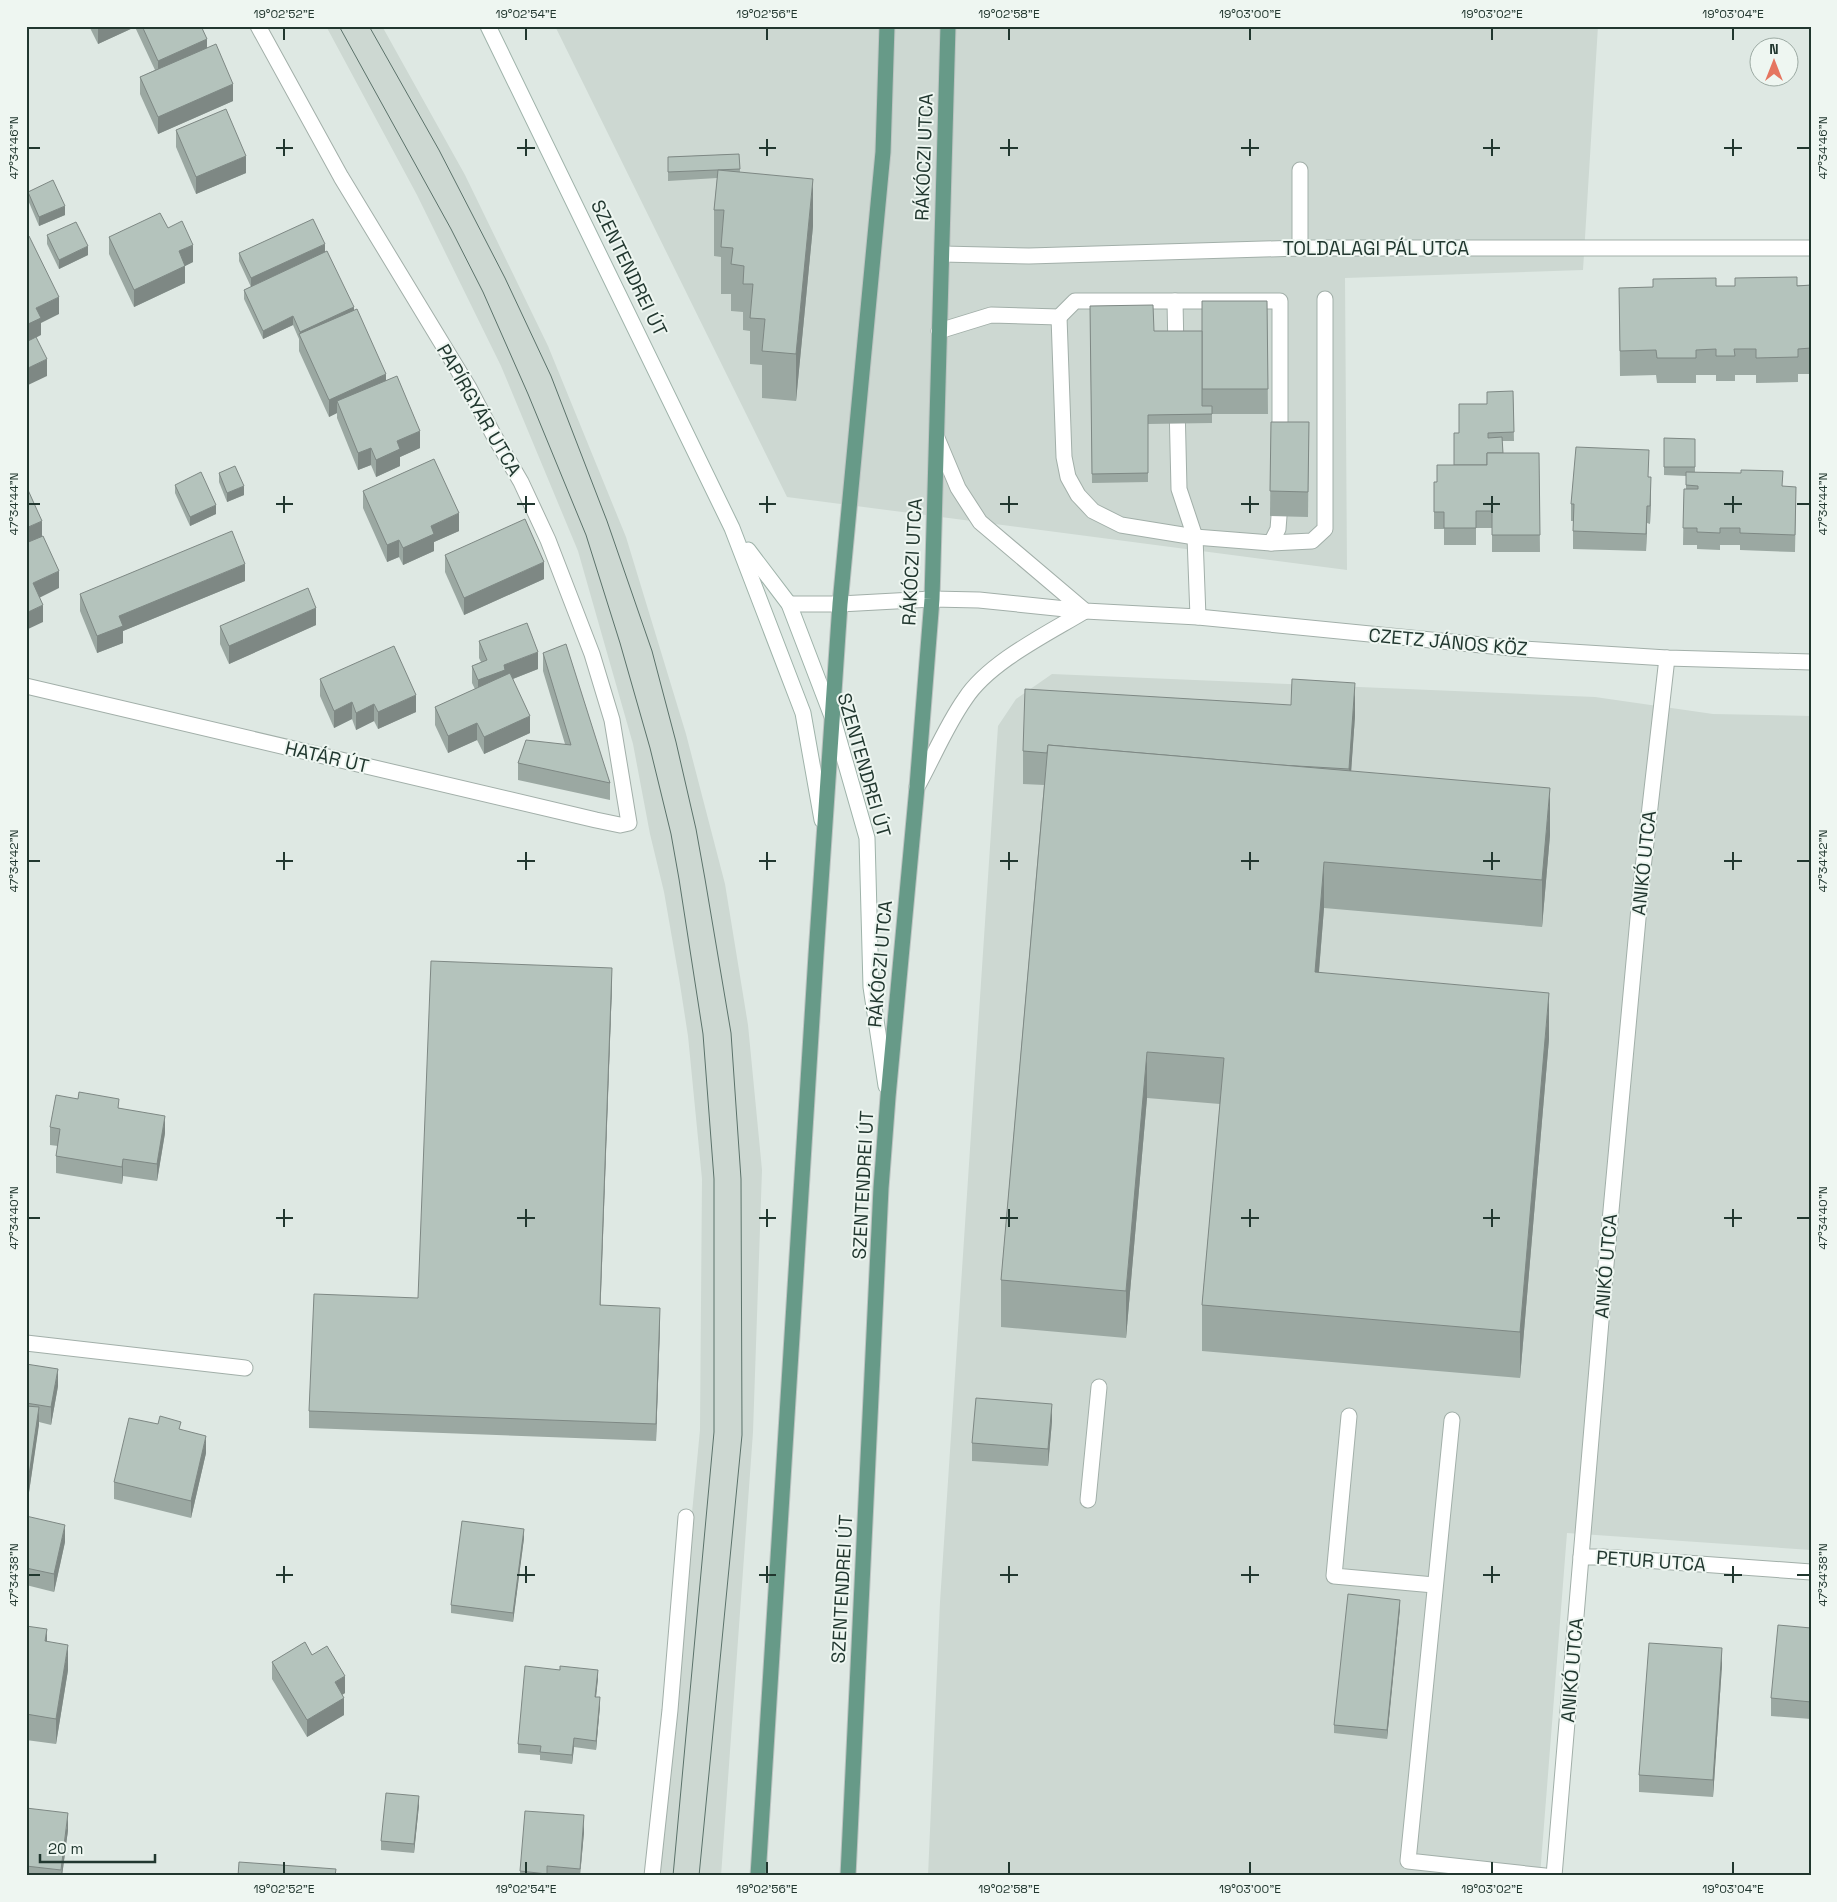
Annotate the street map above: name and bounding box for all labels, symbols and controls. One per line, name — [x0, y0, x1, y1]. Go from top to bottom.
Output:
text: 19°02'52"E — [253, 6, 315, 22]
text: 19°02'54"E — [496, 6, 557, 22]
text: 19°02'56"E — [736, 6, 798, 22]
text: 19°02'58"E — [978, 6, 1040, 22]
text: 19°03'00"E — [1219, 6, 1281, 22]
text: 19°03'02"E — [1461, 6, 1523, 22]
text: 19°03'04"E — [1702, 6, 1764, 22]
north arrow — [1750, 38, 1800, 88]
text: N — [1769, 40, 1779, 58]
street label: RÁKÓCZI UTCA — [909, 93, 939, 221]
text: 47°34'46"N — [6, 116, 22, 180]
text: 47°34'46"N — [1815, 116, 1831, 180]
street label: SZENTENDREI ÚT — [585, 196, 673, 340]
street label: TOLDALAGI PÁL UTCA — [1283, 236, 1469, 261]
street label: PAPÍRGYÁR UTCA — [431, 339, 527, 481]
text: 47°34'44"N — [6, 473, 22, 535]
text: 47°34'44"N — [1815, 473, 1831, 535]
street label: RÁKÓCZI UTCA — [896, 498, 928, 626]
street label: CZETZ JÁNOS KÖZ — [1367, 623, 1529, 661]
street label: SZENTENDREI ÚT — [831, 690, 897, 840]
street label: HATÁR ÚT — [283, 735, 371, 779]
street label: ANIKÓ UTCA — [1626, 809, 1662, 917]
text: 47°34'42"N — [6, 829, 22, 893]
text: 47°34'42"N — [1815, 829, 1831, 893]
street label: RÁKÓCZI UTCA — [862, 899, 898, 1029]
street label: SZENTENDREI ÚT — [847, 1110, 879, 1260]
text: 47°34'40"N — [6, 1186, 22, 1250]
text: 47°34'40"N — [1815, 1186, 1831, 1250]
street label: ANIKÓ UTCA — [1589, 1213, 1623, 1319]
street label: SZENTENDREI ÚT — [826, 1514, 858, 1664]
text: 47°34'38"N — [6, 1543, 22, 1607]
text: 47°34'38"N — [1815, 1543, 1831, 1607]
street label: PETUR UTCA — [1595, 1545, 1707, 1577]
street label: ANIKÓ UTCA — [1555, 1617, 1589, 1723]
scale bar — [40, 1832, 155, 1864]
text: 20 m — [48, 1839, 83, 1858]
text: 19°02'52"E — [253, 1881, 315, 1897]
text: 19°02'54"E — [496, 1881, 557, 1897]
text: 19°02'56"E — [736, 1881, 798, 1897]
text: 19°02'58"E — [978, 1881, 1040, 1897]
text: 19°03'00"E — [1219, 1881, 1281, 1897]
text: 19°03'02"E — [1461, 1881, 1523, 1897]
text: 19°03'04"E — [1702, 1881, 1764, 1897]

